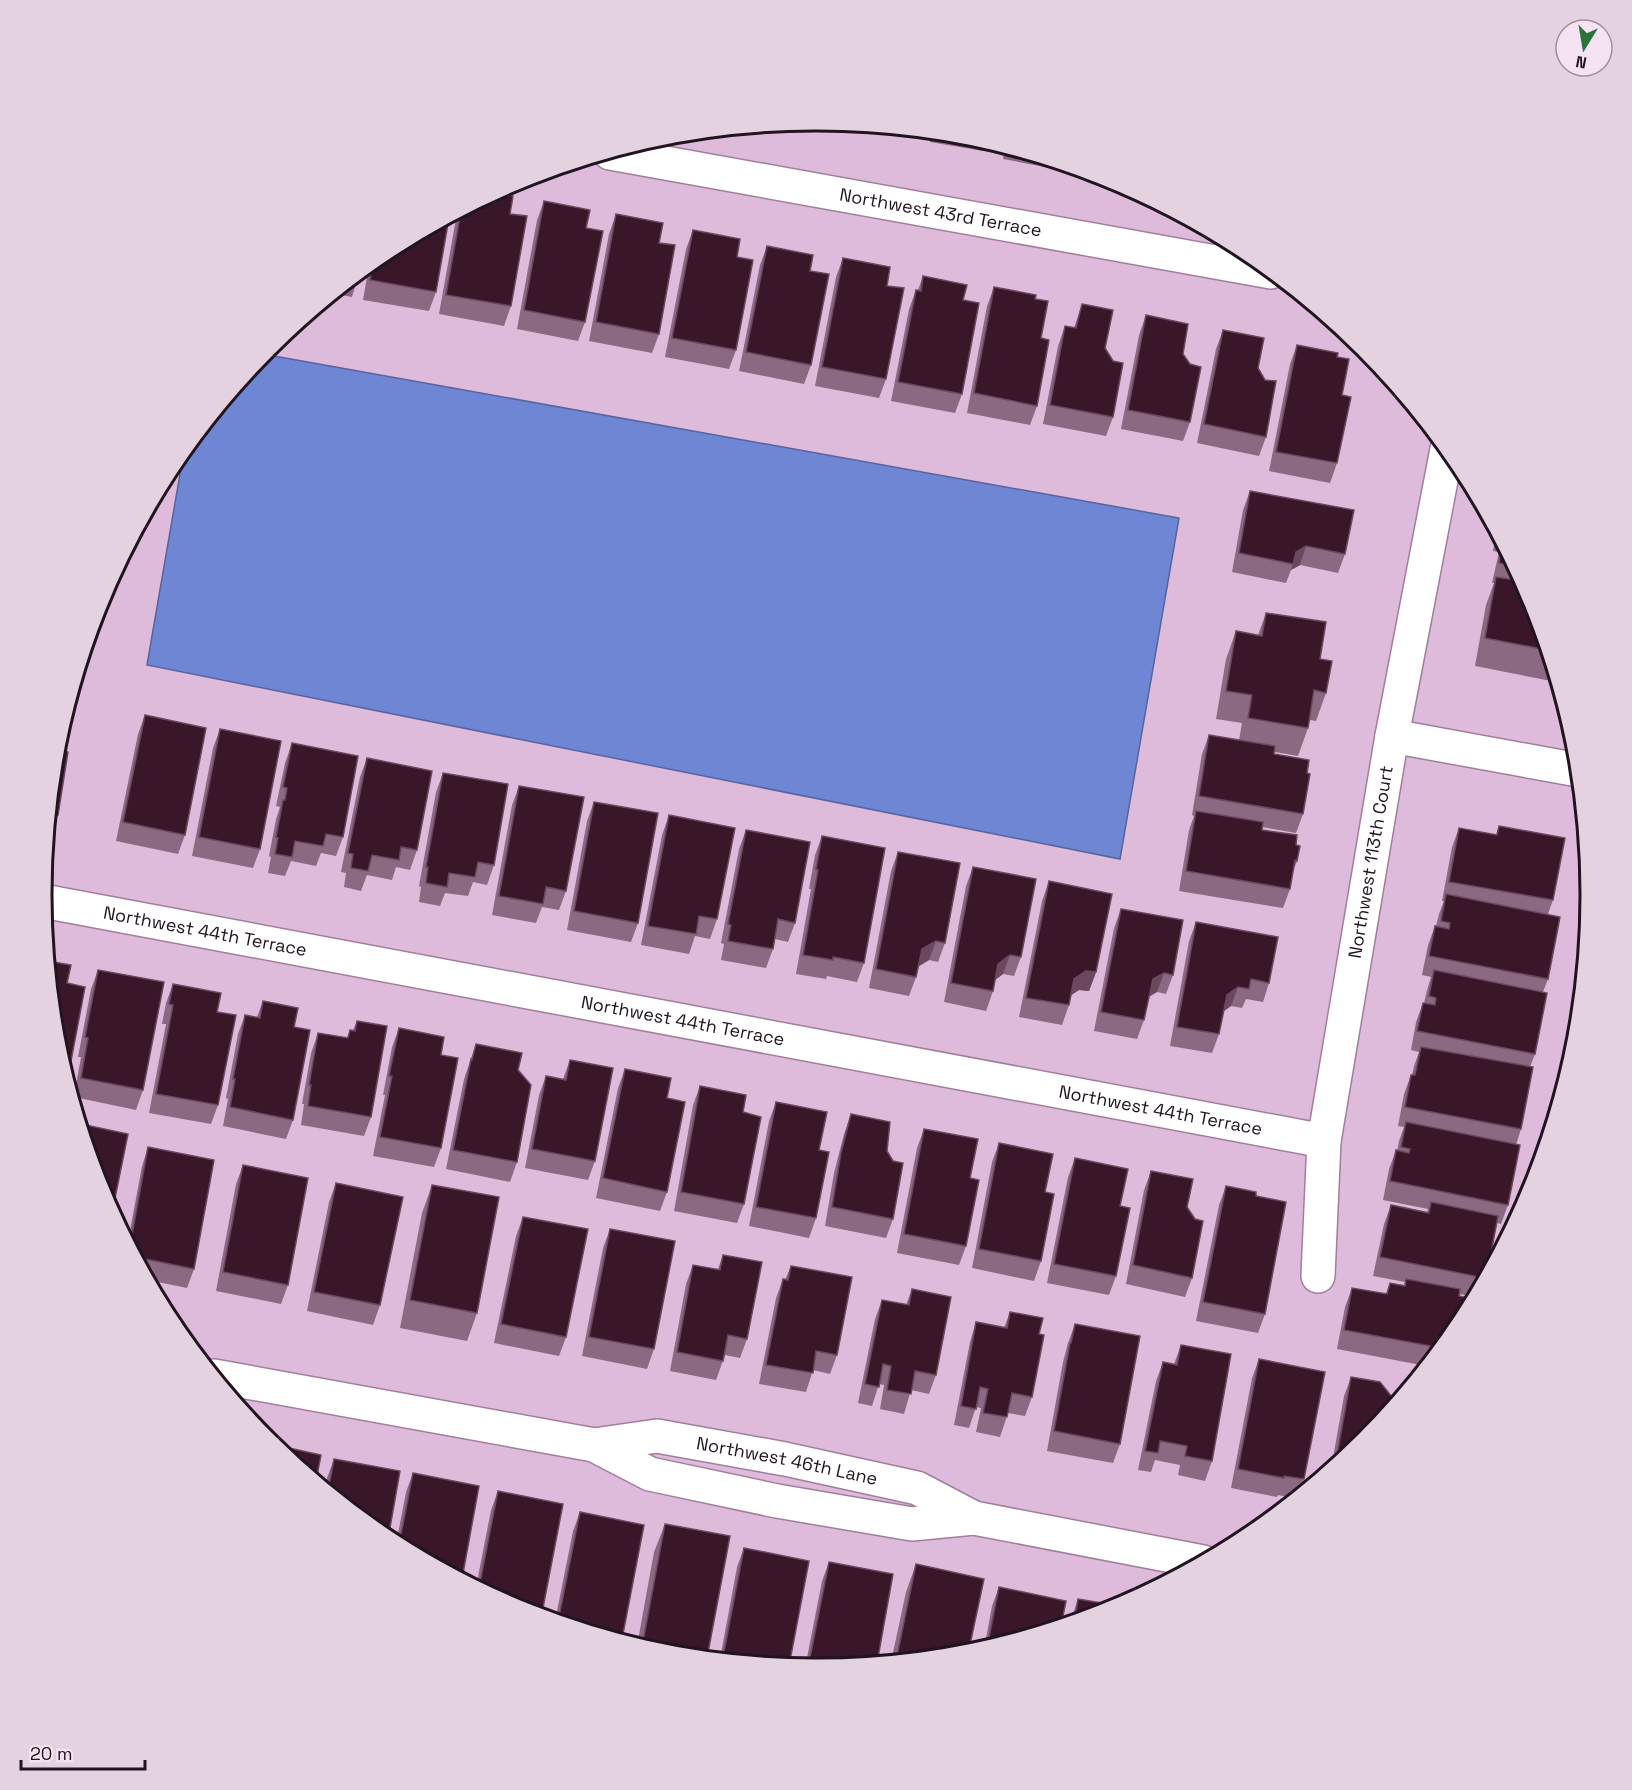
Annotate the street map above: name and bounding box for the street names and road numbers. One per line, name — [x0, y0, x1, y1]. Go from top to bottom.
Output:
street label: Northwest 43rd Terrace — [838, 183, 1044, 242]
street label: Northwest 113th Court — [1343, 764, 1398, 960]
street label: Northwest 44th Terrace — [102, 901, 309, 961]
street label: Northwest 44th Terrace — [579, 990, 787, 1051]
street label: Northwest 44th Terrace — [1057, 1080, 1264, 1140]
street label: Northwest 46th Lane — [695, 1431, 880, 1490]

